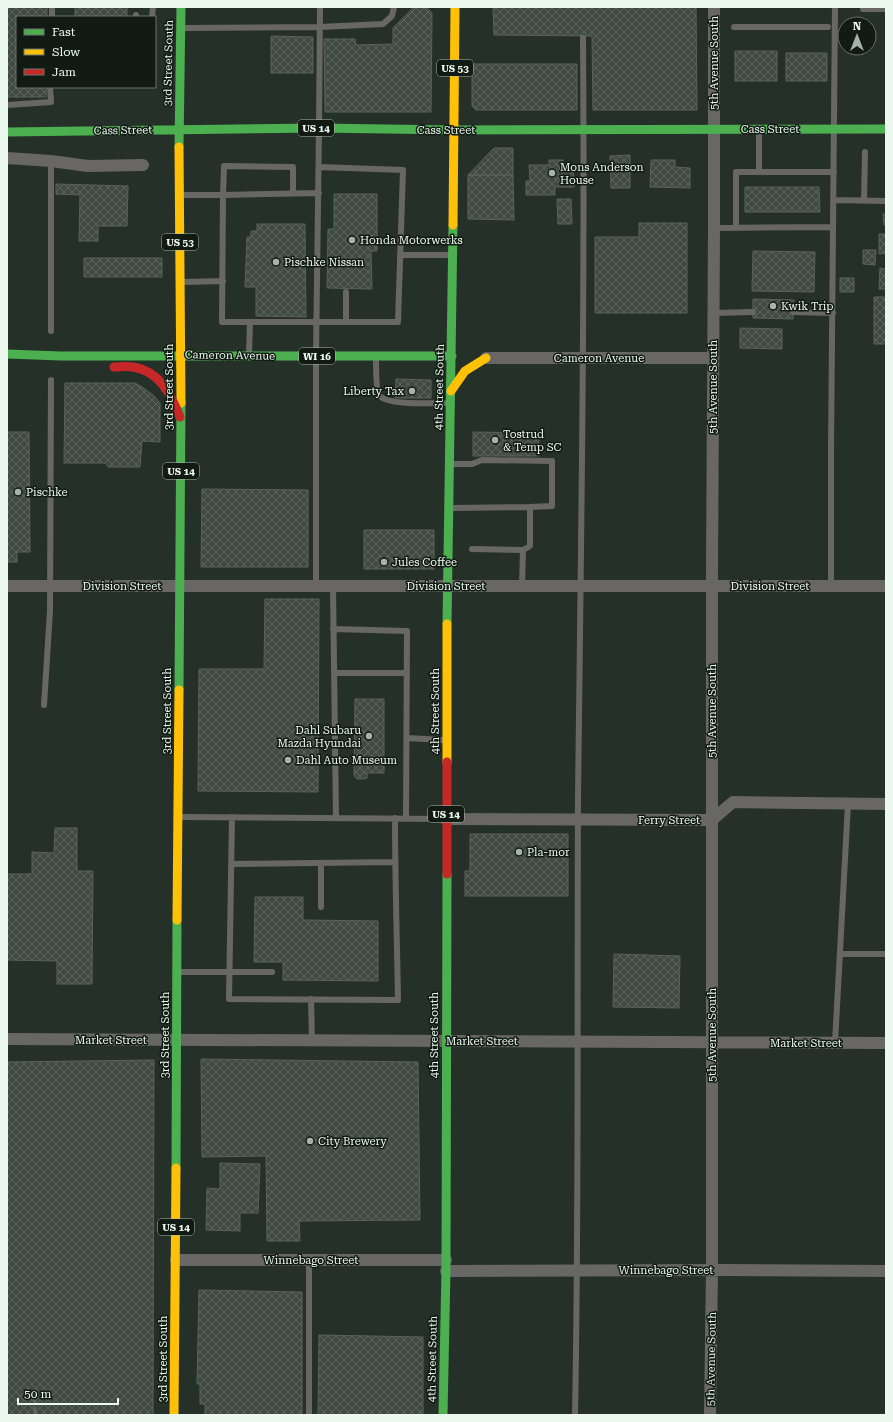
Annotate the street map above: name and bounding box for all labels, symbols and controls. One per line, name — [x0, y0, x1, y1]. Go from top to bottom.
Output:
legend — [16, 16, 156, 88]
street label: 5th Avenue South — [708, 16, 721, 110]
north arrow — [837, 16, 877, 56]
street label: 3rd Street South — [161, 20, 176, 106]
text: N — [853, 20, 862, 33]
text: Fast — [52, 25, 76, 39]
text: Slow — [52, 45, 80, 59]
road number: US 53 — [437, 60, 473, 76]
text: Jam — [52, 65, 76, 79]
road number: US 14 — [298, 120, 334, 136]
street label: Cass Street — [94, 123, 152, 138]
street label: Cass Street — [741, 123, 799, 136]
street label: Cass Street — [417, 124, 475, 137]
place label: Mons Anderson House — [560, 161, 644, 187]
marker: Mons Anderson House — [547, 168, 557, 178]
road number: US 53 — [162, 234, 198, 250]
place label: Honda Motorwerks — [360, 234, 463, 247]
marker: Honda Motorwerks — [347, 235, 357, 245]
place label: Pischke Nissan — [284, 256, 364, 269]
marker: Pischke Nissan — [271, 257, 281, 267]
place label: Kwik Trip — [781, 300, 833, 313]
marker: Kwik Trip — [768, 301, 778, 311]
street label: 5th Avenue South — [707, 340, 720, 434]
street label: 3rd Street South — [163, 344, 176, 430]
street label: 4th Street South — [432, 344, 447, 430]
street label: Cameron Avenue — [185, 348, 275, 363]
road number: WI 16 — [299, 348, 335, 364]
street label: Cameron Avenue — [554, 352, 644, 365]
place label: Liberty Tax — [343, 385, 405, 398]
marker: Liberty Tax — [407, 386, 417, 396]
place label: Tostrud & Temp SC — [503, 428, 561, 454]
marker: Tostrud & Temp SC — [490, 435, 500, 445]
road number: US 14 — [163, 463, 199, 479]
place label: Pischke — [26, 486, 68, 499]
marker: Pischke — [13, 487, 23, 497]
place label: Jules Coffee — [392, 556, 457, 569]
marker: Jules Coffee — [379, 557, 389, 567]
street label: Division Street — [83, 580, 161, 593]
street label: Division Street — [407, 580, 485, 593]
street label: Division Street — [731, 580, 809, 593]
street label: 5th Avenue South — [706, 664, 719, 758]
street label: 3rd Street South — [161, 668, 174, 754]
street label: 4th Street South — [429, 668, 442, 754]
place label: Dahl Subaru Mazda Hyundai — [277, 724, 361, 750]
marker: Dahl Subaru Mazda Hyundai — [364, 731, 374, 741]
place label: Dahl Auto Museum — [296, 754, 397, 767]
marker: Dahl Auto Museum — [283, 755, 293, 765]
road number: US 14 — [428, 806, 464, 822]
street label: Ferry Street — [638, 814, 700, 827]
place label: Pla-mor — [527, 846, 570, 859]
marker: Pla-mor — [514, 847, 524, 857]
street label: 5th Avenue South — [706, 988, 719, 1082]
street label: 3rd Street South — [159, 992, 172, 1078]
street label: 4th Street South — [428, 992, 441, 1078]
street label: Market Street — [75, 1034, 147, 1047]
street label: Market Street — [446, 1035, 518, 1048]
street label: Market Street — [770, 1037, 842, 1050]
place label: City Brewery — [318, 1135, 387, 1148]
marker: City Brewery — [305, 1136, 315, 1146]
road number: US 14 — [158, 1219, 194, 1235]
street label: Winnebago Street — [264, 1254, 358, 1267]
street label: Winnebago Street — [619, 1264, 713, 1277]
street label: 5th Avenue South — [704, 1312, 719, 1406]
street label: 3rd Street South — [157, 1316, 170, 1402]
street label: 4th Street South — [425, 1316, 440, 1402]
scale bar — [18, 1380, 118, 1406]
text: 50 m — [24, 1387, 51, 1401]

